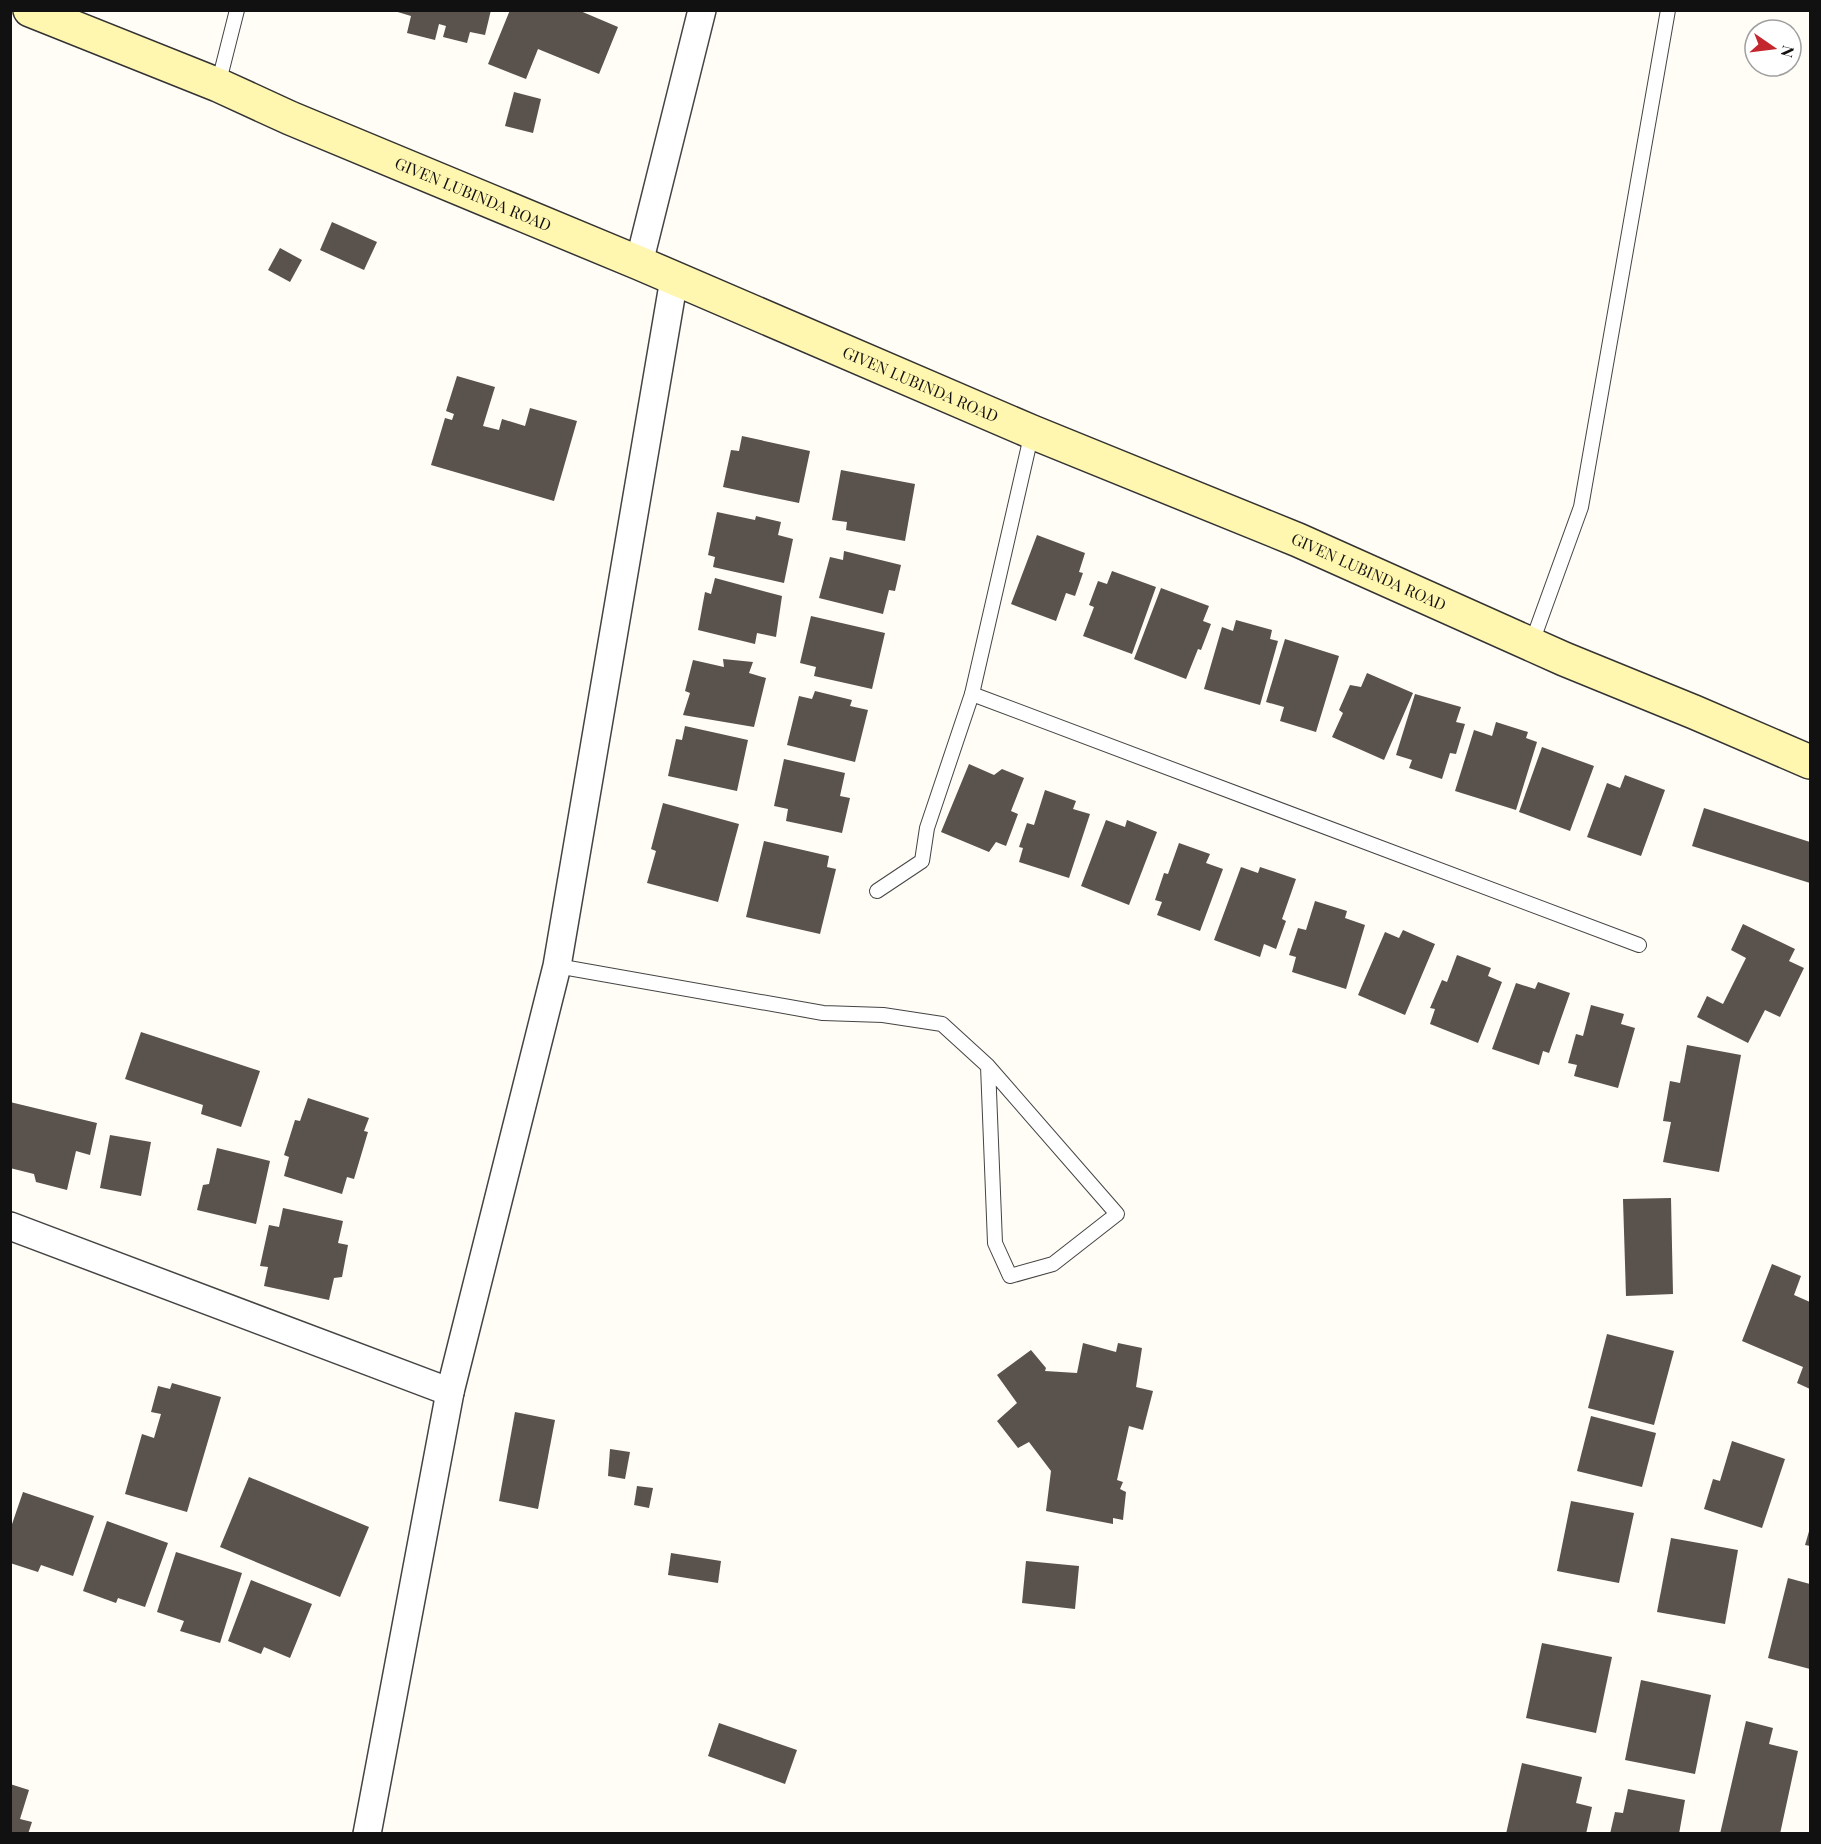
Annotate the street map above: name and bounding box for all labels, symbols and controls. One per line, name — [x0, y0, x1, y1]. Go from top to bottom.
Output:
north arrow — [1743, 18, 1803, 78]
text: N — [1776, 44, 1800, 60]
street label: GIVEN LUBINDA ROAD — [392, 152, 555, 235]
street label: GIVEN LUBINDA ROAD — [840, 341, 1002, 426]
street label: GIVEN LUBINDA ROAD — [1289, 528, 1450, 615]

